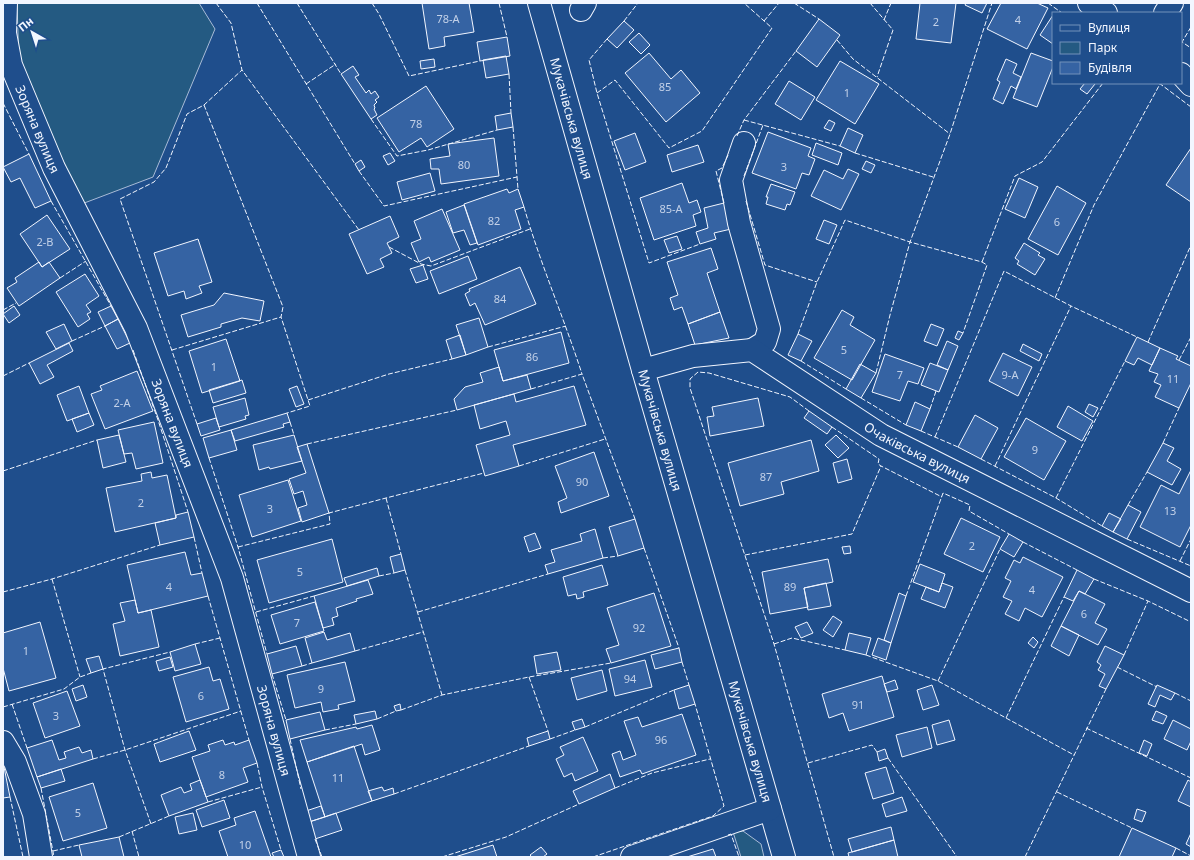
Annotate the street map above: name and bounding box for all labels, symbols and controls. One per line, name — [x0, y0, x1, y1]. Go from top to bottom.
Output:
house number: 78-А — [436, 11, 461, 26]
north arrow — [12, 12, 52, 52]
house number: 4 — [1015, 12, 1022, 27]
legend — [1052, 12, 1182, 84]
text: Пн — [15, 13, 36, 35]
house number: 2 — [933, 14, 939, 29]
text: Вулиця — [1088, 19, 1130, 36]
text: Парк — [1088, 39, 1118, 56]
street label: Мукачівська вулиця — [546, 55, 598, 181]
text: Будівля — [1088, 59, 1132, 76]
house number: 85 — [659, 79, 671, 94]
street label: Зоряна вулиця — [11, 82, 64, 176]
house number: 1 — [844, 85, 850, 100]
house number: 78 — [410, 116, 422, 131]
house number: 80 — [458, 157, 470, 172]
house number: 3 — [781, 159, 787, 174]
house number: 85-А — [659, 201, 684, 216]
house number: 82 — [488, 213, 500, 228]
house number: 6 — [1054, 214, 1060, 229]
house number: 2-В — [37, 234, 53, 249]
house number: 84 — [494, 291, 507, 306]
house number: 5 — [841, 342, 847, 357]
house number: 86 — [526, 349, 538, 364]
house number: 1 — [211, 359, 217, 374]
street label: Мукачівська вулиця — [634, 367, 687, 493]
house number: 7 — [897, 367, 903, 382]
house number: 9-А — [1002, 367, 1019, 382]
house number: 11 — [1167, 371, 1179, 386]
street label: Зоряна вулиця — [147, 376, 198, 470]
house number: 2-А — [114, 395, 131, 410]
street label: Очаківська вулиця — [861, 417, 974, 488]
house number: 9 — [1032, 442, 1038, 457]
house number: 87 — [760, 469, 772, 484]
house number: 90 — [576, 474, 588, 489]
house number: 2 — [138, 495, 144, 510]
house number: 3 — [267, 501, 273, 516]
house number: 13 — [1164, 503, 1176, 518]
house number: 2 — [969, 538, 975, 553]
house number: 5 — [297, 564, 303, 579]
house number: 4 — [166, 579, 173, 594]
house number: 89 — [784, 579, 796, 594]
house number: 4 — [1029, 582, 1036, 597]
house number: 6 — [1081, 606, 1087, 621]
house number: 7 — [294, 615, 300, 630]
house number: 92 — [633, 620, 645, 635]
house number: 1 — [23, 643, 29, 658]
house number: 94 — [624, 671, 637, 686]
street label: Мукачівська вулиця — [724, 678, 777, 804]
house number: 9 — [318, 681, 324, 696]
street label: Зоряна вулиця — [253, 683, 295, 778]
house number: 6 — [198, 688, 204, 703]
house number: 91 — [852, 697, 864, 712]
house number: 3 — [53, 708, 59, 723]
house number: 96 — [655, 732, 667, 747]
house number: 8 — [219, 767, 225, 782]
house number: 11 — [332, 770, 344, 785]
house number: 5 — [75, 805, 81, 820]
house number: 10 — [239, 837, 251, 852]

